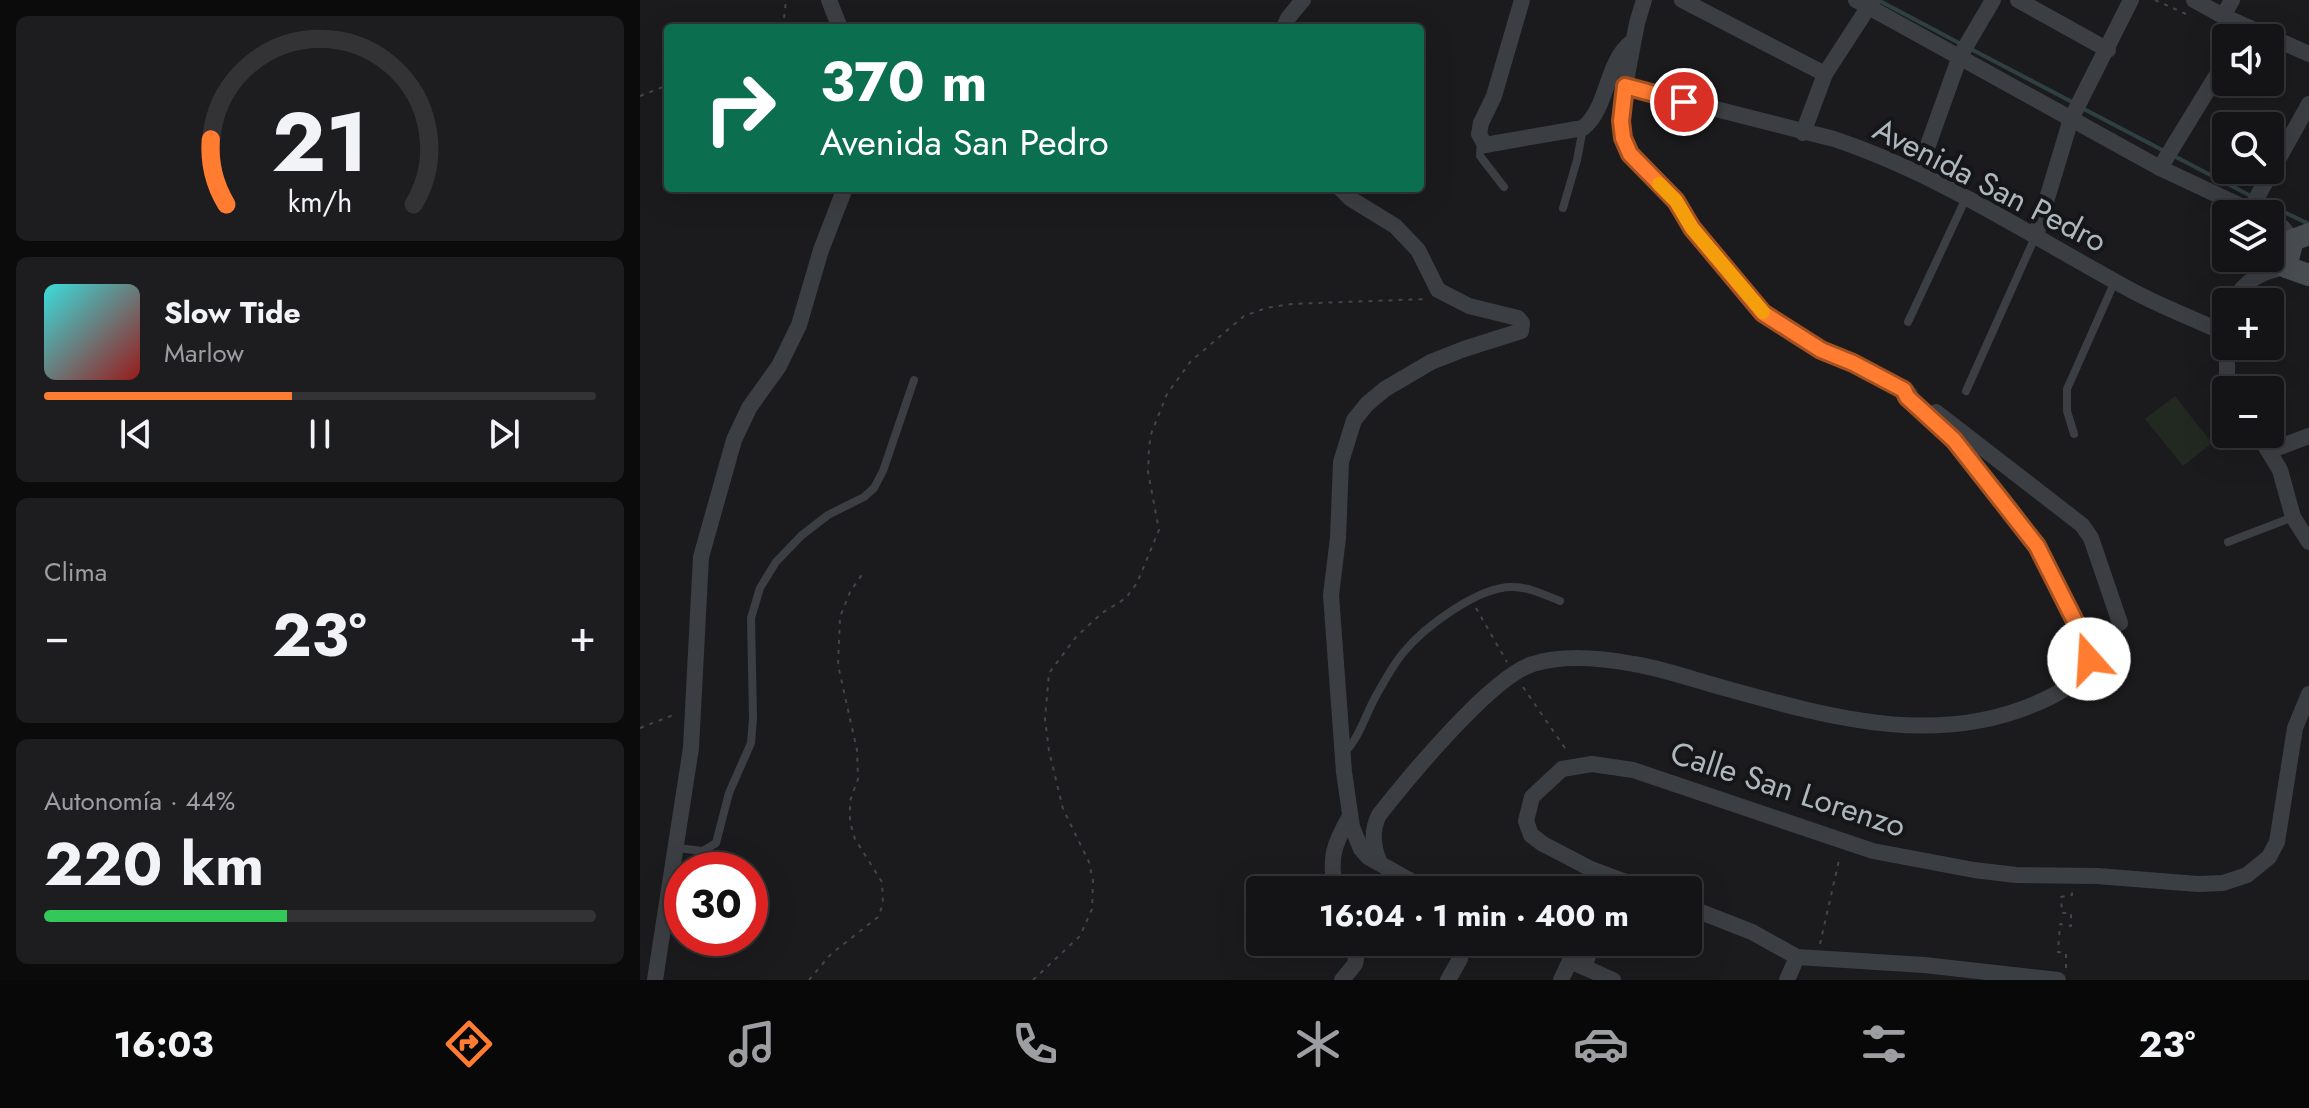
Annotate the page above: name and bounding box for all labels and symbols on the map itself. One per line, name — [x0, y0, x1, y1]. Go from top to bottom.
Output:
pin — [1650, 68, 1718, 136]
street label: Avenida San Pedro — [1865, 106, 2115, 264]
position arrow — [2047, 617, 2131, 701]
street label: Calle San Lorenzo — [1664, 729, 1912, 849]
speed limit sign: 30 — [664, 852, 768, 956]

